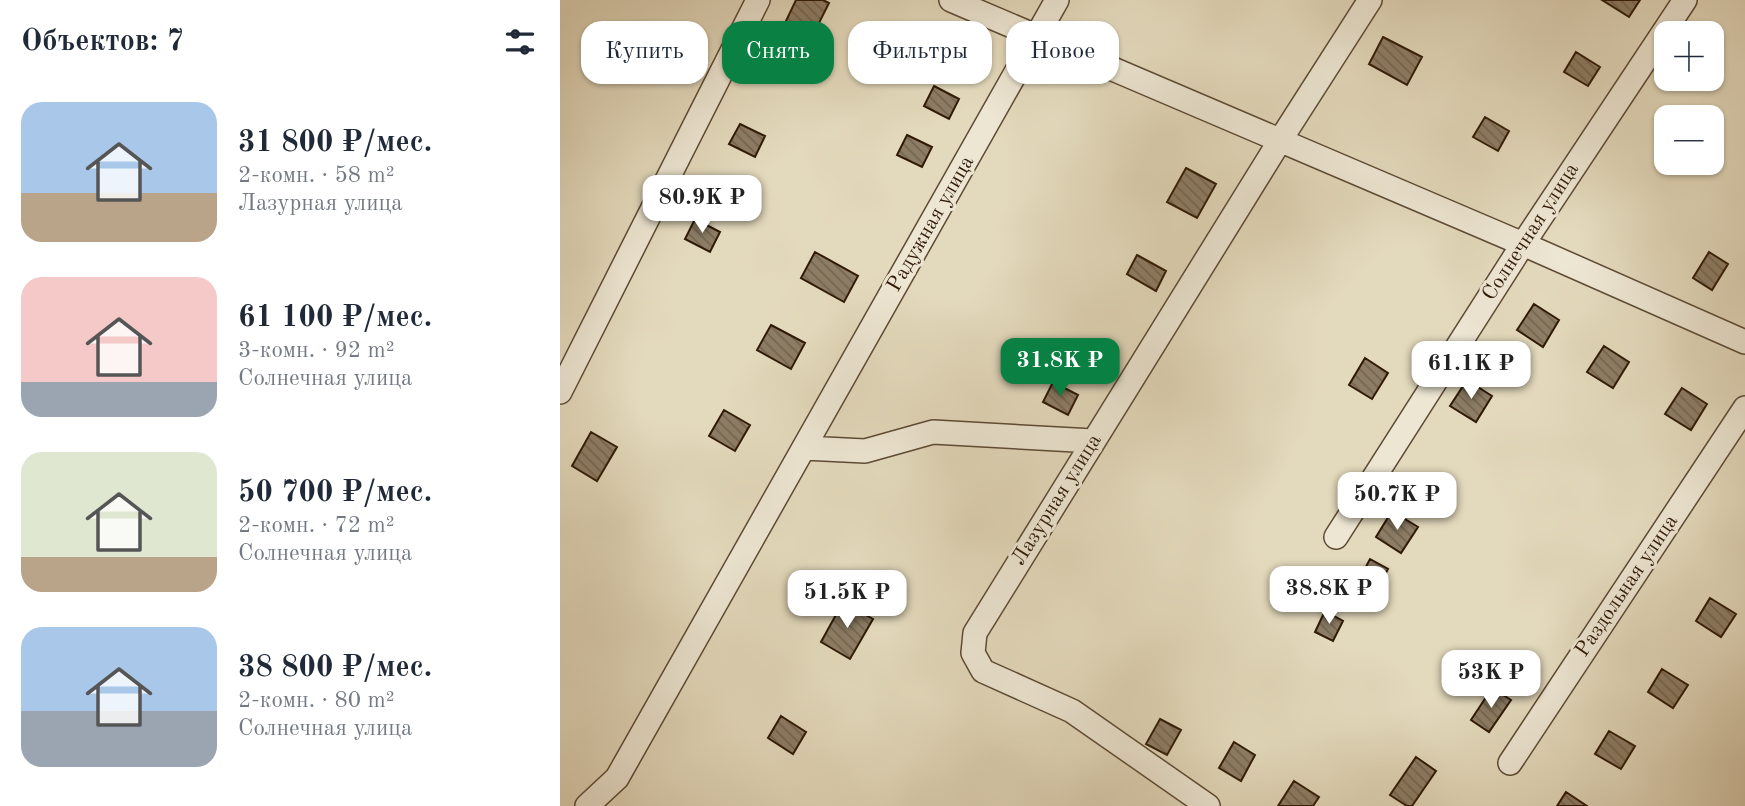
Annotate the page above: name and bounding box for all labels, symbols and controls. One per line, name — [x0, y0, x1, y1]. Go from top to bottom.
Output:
chip: Купить — [581, 21, 708, 84]
chip: Снять — [722, 21, 834, 84]
chip: Фильтры — [848, 21, 992, 84]
chip: Новое — [1006, 21, 1119, 84]
map controls — [1654, 21, 1724, 175]
button: + — [1654, 21, 1724, 91]
icon: filters — [501, 23, 539, 61]
text: Объектов: 7 — [21, 27, 184, 57]
button: − — [1654, 105, 1724, 175]
text: 31 800 ₽/мес. — [238, 128, 432, 158]
icon: home — [77, 130, 161, 214]
street label: Радужная улица — [884, 153, 978, 295]
street label: Солнечная улица — [1479, 160, 1583, 304]
text: 2-комн. · 58 m² — [238, 164, 395, 187]
pin: 80.9K ₽ — [637, 176, 767, 235]
text: 80.9K ₽ — [659, 186, 745, 209]
text: Лазурная улица — [238, 192, 403, 215]
text: 61 100 ₽/мес. — [238, 303, 432, 333]
icon: home — [77, 305, 161, 389]
pin: 31.8K ₽ — [995, 338, 1125, 398]
text: 3-комн. · 92 m² — [238, 339, 395, 362]
pin: 61.1K ₽ — [1406, 342, 1536, 401]
text: 31.8K ₽ — [1017, 349, 1103, 372]
text: 61.1K ₽ — [1428, 352, 1514, 375]
text: Солнечная улица — [238, 367, 412, 390]
street label: Лазурная улица — [1008, 431, 1106, 569]
pin: 50.7K ₽ — [1332, 472, 1462, 532]
text: 50 700 ₽/мес. — [238, 478, 432, 508]
icon: home — [77, 480, 161, 564]
text: 50.7K ₽ — [1354, 483, 1440, 506]
street label: Раздольная улица — [1572, 511, 1682, 661]
text: 2-комн. · 72 m² — [238, 514, 395, 537]
text: Солнечная улица — [238, 542, 412, 565]
pin: 38.8K ₽ — [1264, 566, 1394, 626]
pin: 51.5K ₽ — [782, 570, 912, 630]
text: 38.8K ₽ — [1286, 577, 1372, 600]
text: 51.5K ₽ — [804, 581, 890, 604]
pin: 53K ₽ — [1442, 650, 1540, 710]
text: 38 800 ₽/мес. — [238, 653, 432, 683]
icon: home — [77, 655, 161, 739]
text: 53K ₽ — [1458, 661, 1524, 684]
text: 2-комн. · 80 m² — [238, 689, 395, 712]
text: Солнечная улица — [238, 717, 412, 740]

